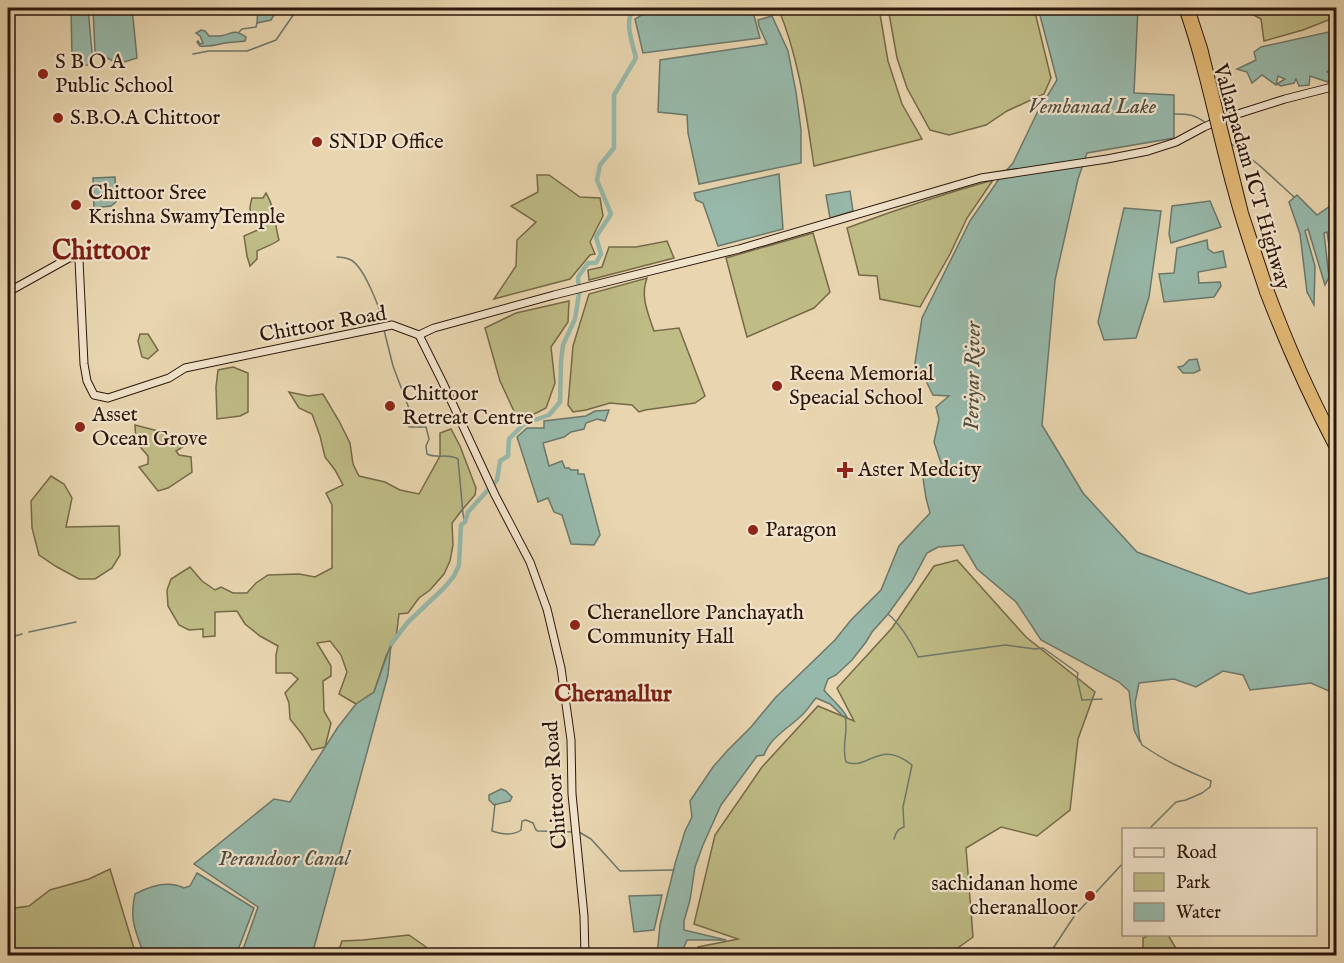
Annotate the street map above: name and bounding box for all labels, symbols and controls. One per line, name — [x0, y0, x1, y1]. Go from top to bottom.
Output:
place label: S B O A Public School — [55, 49, 173, 100]
street label: Vallarpadam ICT Highway — [1206, 60, 1296, 294]
marker: S B O A Public School — [36, 67, 50, 81]
water label: Vembanad Lake — [1028, 93, 1157, 121]
place label: S.B.O.A Chittoor — [70, 105, 221, 132]
marker: S.B.O.A Chittoor — [51, 111, 65, 125]
place label: SNDP Office — [329, 129, 444, 156]
marker: SNDP Office — [310, 135, 324, 149]
place label: Chittoor Sree Krishna SwamyTemple — [88, 180, 285, 231]
marker: Chittoor Sree Krishna SwamyTemple — [69, 198, 83, 212]
district label: Chittoor — [52, 235, 151, 269]
street label: Chittoor Road — [257, 300, 389, 349]
water label: Periyar River — [958, 320, 988, 431]
place label: Reena Memorial Speacial School — [789, 361, 934, 412]
marker: Reena Memorial Speacial School — [770, 379, 784, 393]
place label: Chittoor Retreat Centre — [402, 381, 534, 432]
marker: Chittoor Retreat Centre — [383, 399, 397, 413]
place label: Asset Ocean Grove — [91, 402, 208, 453]
marker: Asset Ocean Grove — [73, 420, 87, 434]
place label: Aster Medcity — [857, 457, 982, 484]
marker: Aster Medcity — [836, 461, 854, 479]
place label: Paragon — [765, 517, 837, 544]
marker: Paragon — [746, 523, 760, 537]
place label: Cheranellore Panchayath Community Hall — [587, 600, 804, 651]
marker: Cheranellore Panchayath Community Hall — [568, 618, 582, 632]
district label: Cheranallur — [554, 679, 672, 710]
street label: Chittoor Road — [538, 719, 574, 850]
legend — [1122, 828, 1317, 936]
text: Road — [1176, 842, 1217, 865]
water label: Perandoor Canal — [218, 845, 352, 873]
place label: sachidanan home cheranalloor — [931, 871, 1078, 922]
text: Park — [1176, 872, 1211, 895]
marker: sachidanan home cheranalloor — [1083, 889, 1097, 903]
text: Water — [1176, 902, 1221, 925]

